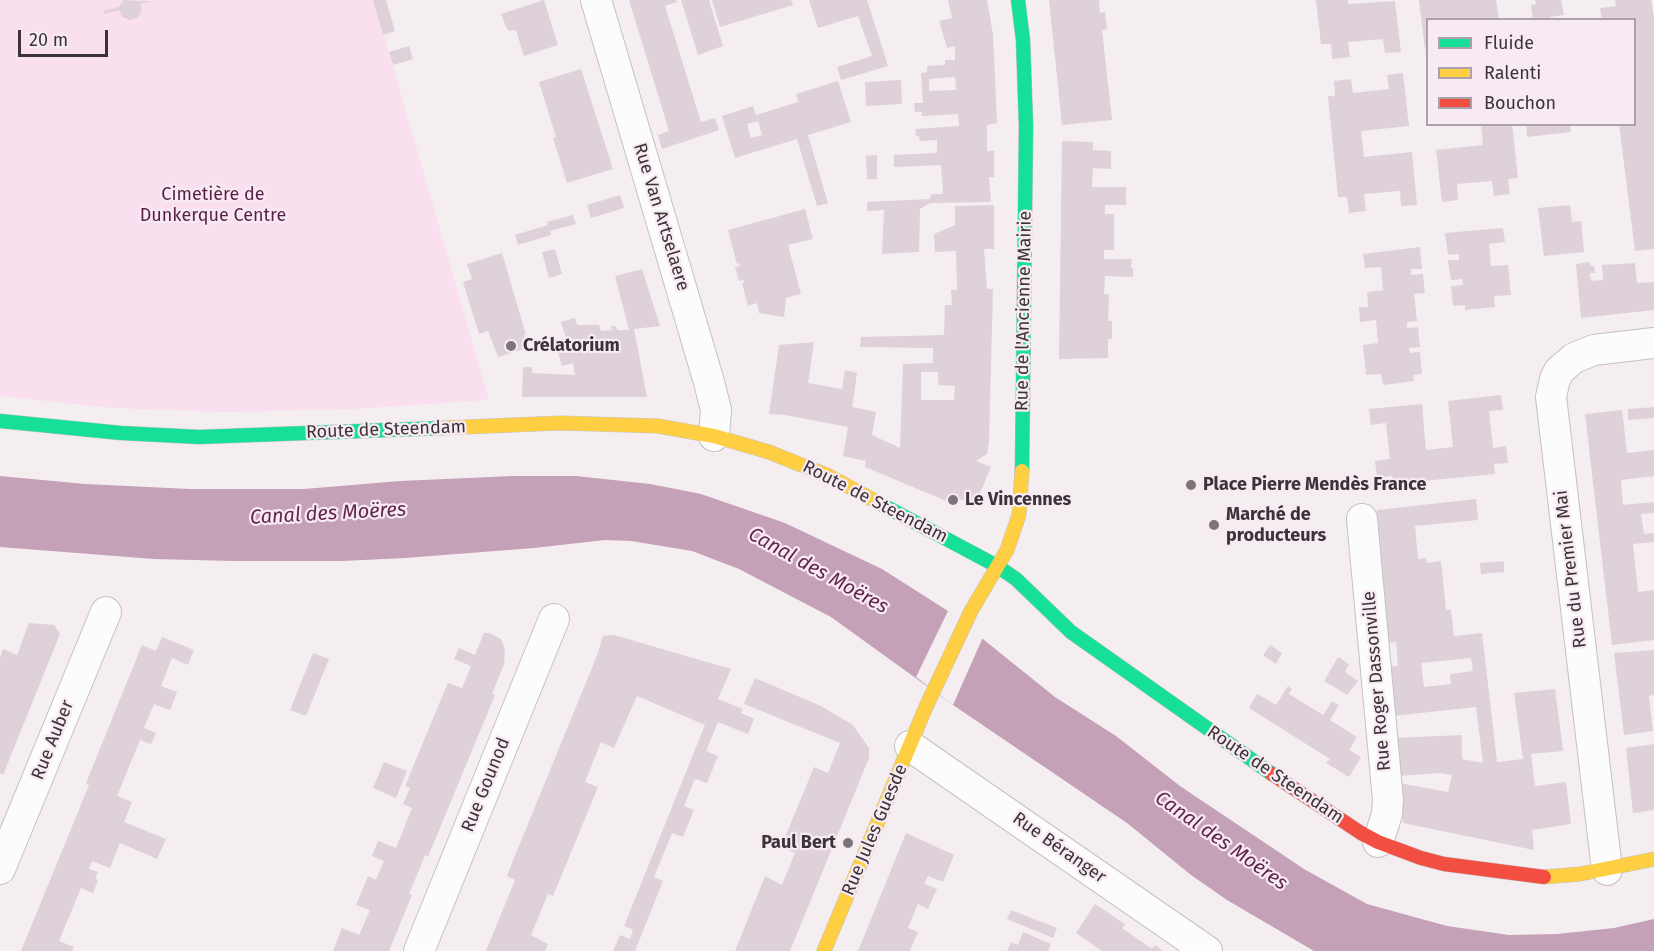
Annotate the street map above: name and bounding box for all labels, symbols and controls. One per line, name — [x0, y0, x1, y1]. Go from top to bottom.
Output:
scale bar — [21, 18, 111, 56]
legend — [1426, 18, 1636, 126]
text: 20 m — [29, 29, 68, 51]
text: Fluide — [1484, 32, 1534, 54]
text: Ralenti — [1484, 62, 1541, 84]
text: Bouchon — [1484, 92, 1556, 114]
street label: Rue Van Artselaere — [628, 141, 694, 293]
park label: Cimetière de Dunkerque Centre — [140, 184, 286, 226]
street label: Rue de l'Ancienne Mairie — [1011, 211, 1037, 411]
place label: Crélatorium — [523, 335, 620, 357]
marker: Crélatorium — [504, 339, 518, 353]
street label: Route de Steendam — [306, 416, 466, 444]
street label: Route de Steendam — [799, 456, 951, 548]
place label: Place Pierre Mendès France — [1203, 474, 1426, 496]
marker: Place Pierre Mendès France — [1184, 478, 1198, 492]
place label: Le Vincennes — [965, 489, 1071, 511]
street label: Rue du Premier Mai — [1551, 489, 1591, 649]
marker: Le Vincennes — [946, 493, 960, 507]
water label: Canal des Moëres — [249, 498, 407, 530]
place label: Marché de producteurs — [1226, 504, 1326, 546]
marker: Marché de producteurs — [1207, 518, 1221, 532]
water label: Canal des Moëres — [744, 523, 892, 619]
street label: Rue Roger Dassonville — [1358, 590, 1396, 772]
street label: Rue Auber — [27, 697, 79, 783]
street label: Route de Steendam — [1203, 721, 1347, 829]
street label: Rue Gounod — [457, 735, 515, 835]
street label: Rue Jules Guesde — [838, 761, 912, 899]
water label: Canal des Moëres — [1150, 786, 1292, 896]
street label: Rue Béranger — [1008, 808, 1110, 888]
place label: Paul Bert — [761, 832, 836, 854]
marker: Paul Bert — [841, 836, 855, 850]

